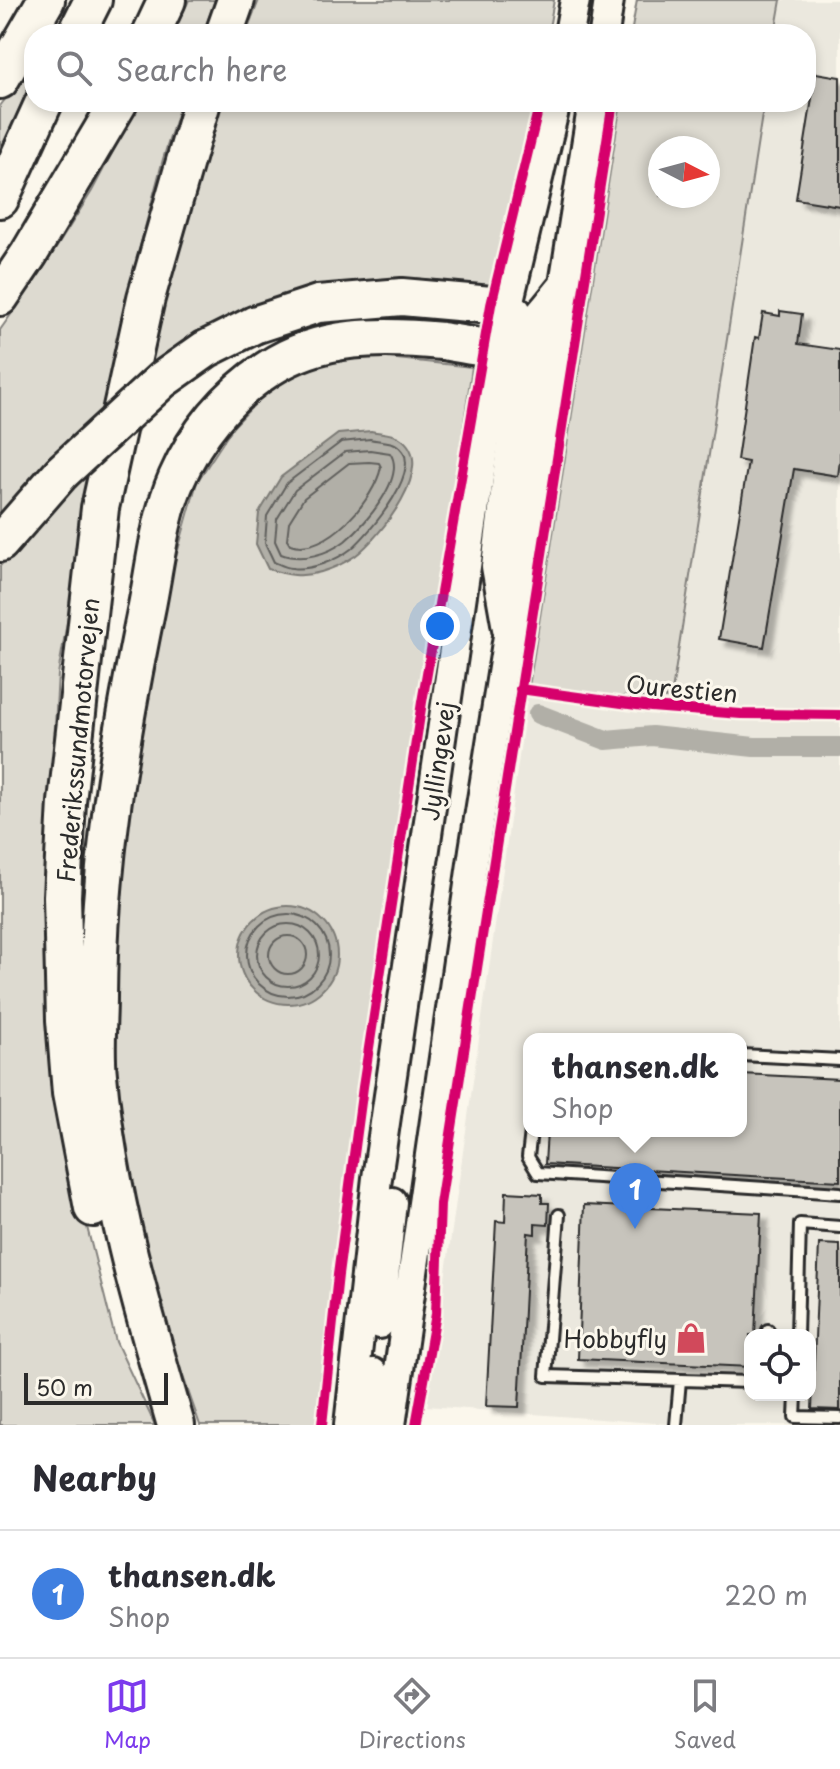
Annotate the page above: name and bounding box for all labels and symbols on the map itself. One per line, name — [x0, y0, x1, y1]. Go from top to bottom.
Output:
north arrow — [648, 136, 720, 208]
street label: Frederikssundmotorvejen — [47, 596, 107, 884]
your location — [420, 606, 460, 646]
street label: Ourestien — [625, 665, 739, 711]
street label: Jyllingevej — [411, 699, 463, 823]
pin: 1 — [609, 1163, 661, 1229]
place label: Hobbyfly — [564, 1320, 667, 1356]
shop icon: Hobbyfly — [674, 1321, 708, 1355]
scale bar — [24, 1369, 168, 1405]

